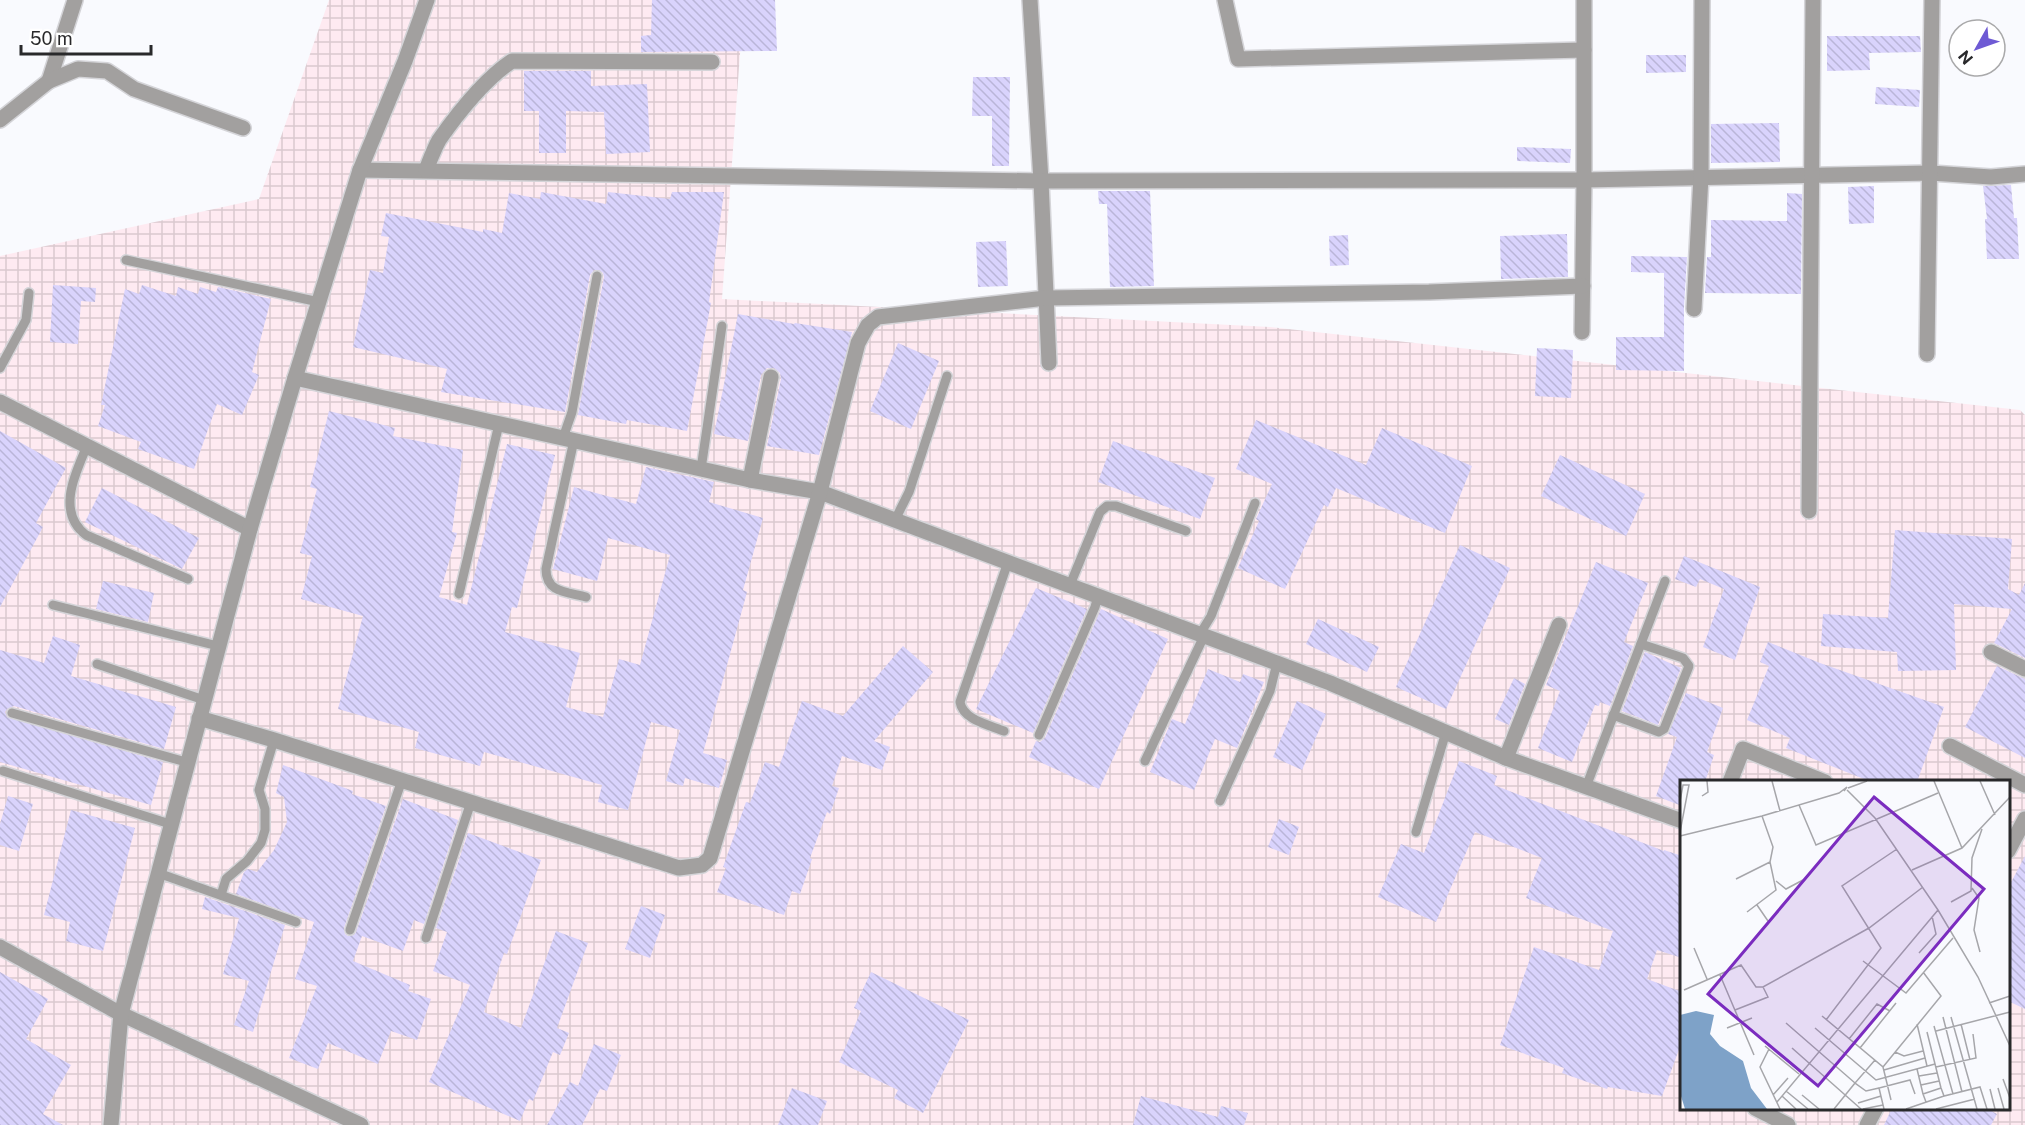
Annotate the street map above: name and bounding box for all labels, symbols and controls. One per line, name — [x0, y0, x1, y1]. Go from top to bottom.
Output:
scale bar — [21, 18, 152, 56]
north arrow — [1947, 18, 2007, 78]
text: 50 m — [30, 28, 73, 49]
text: N — [1955, 46, 1977, 68]
inset map — [1680, 780, 2010, 1110]

